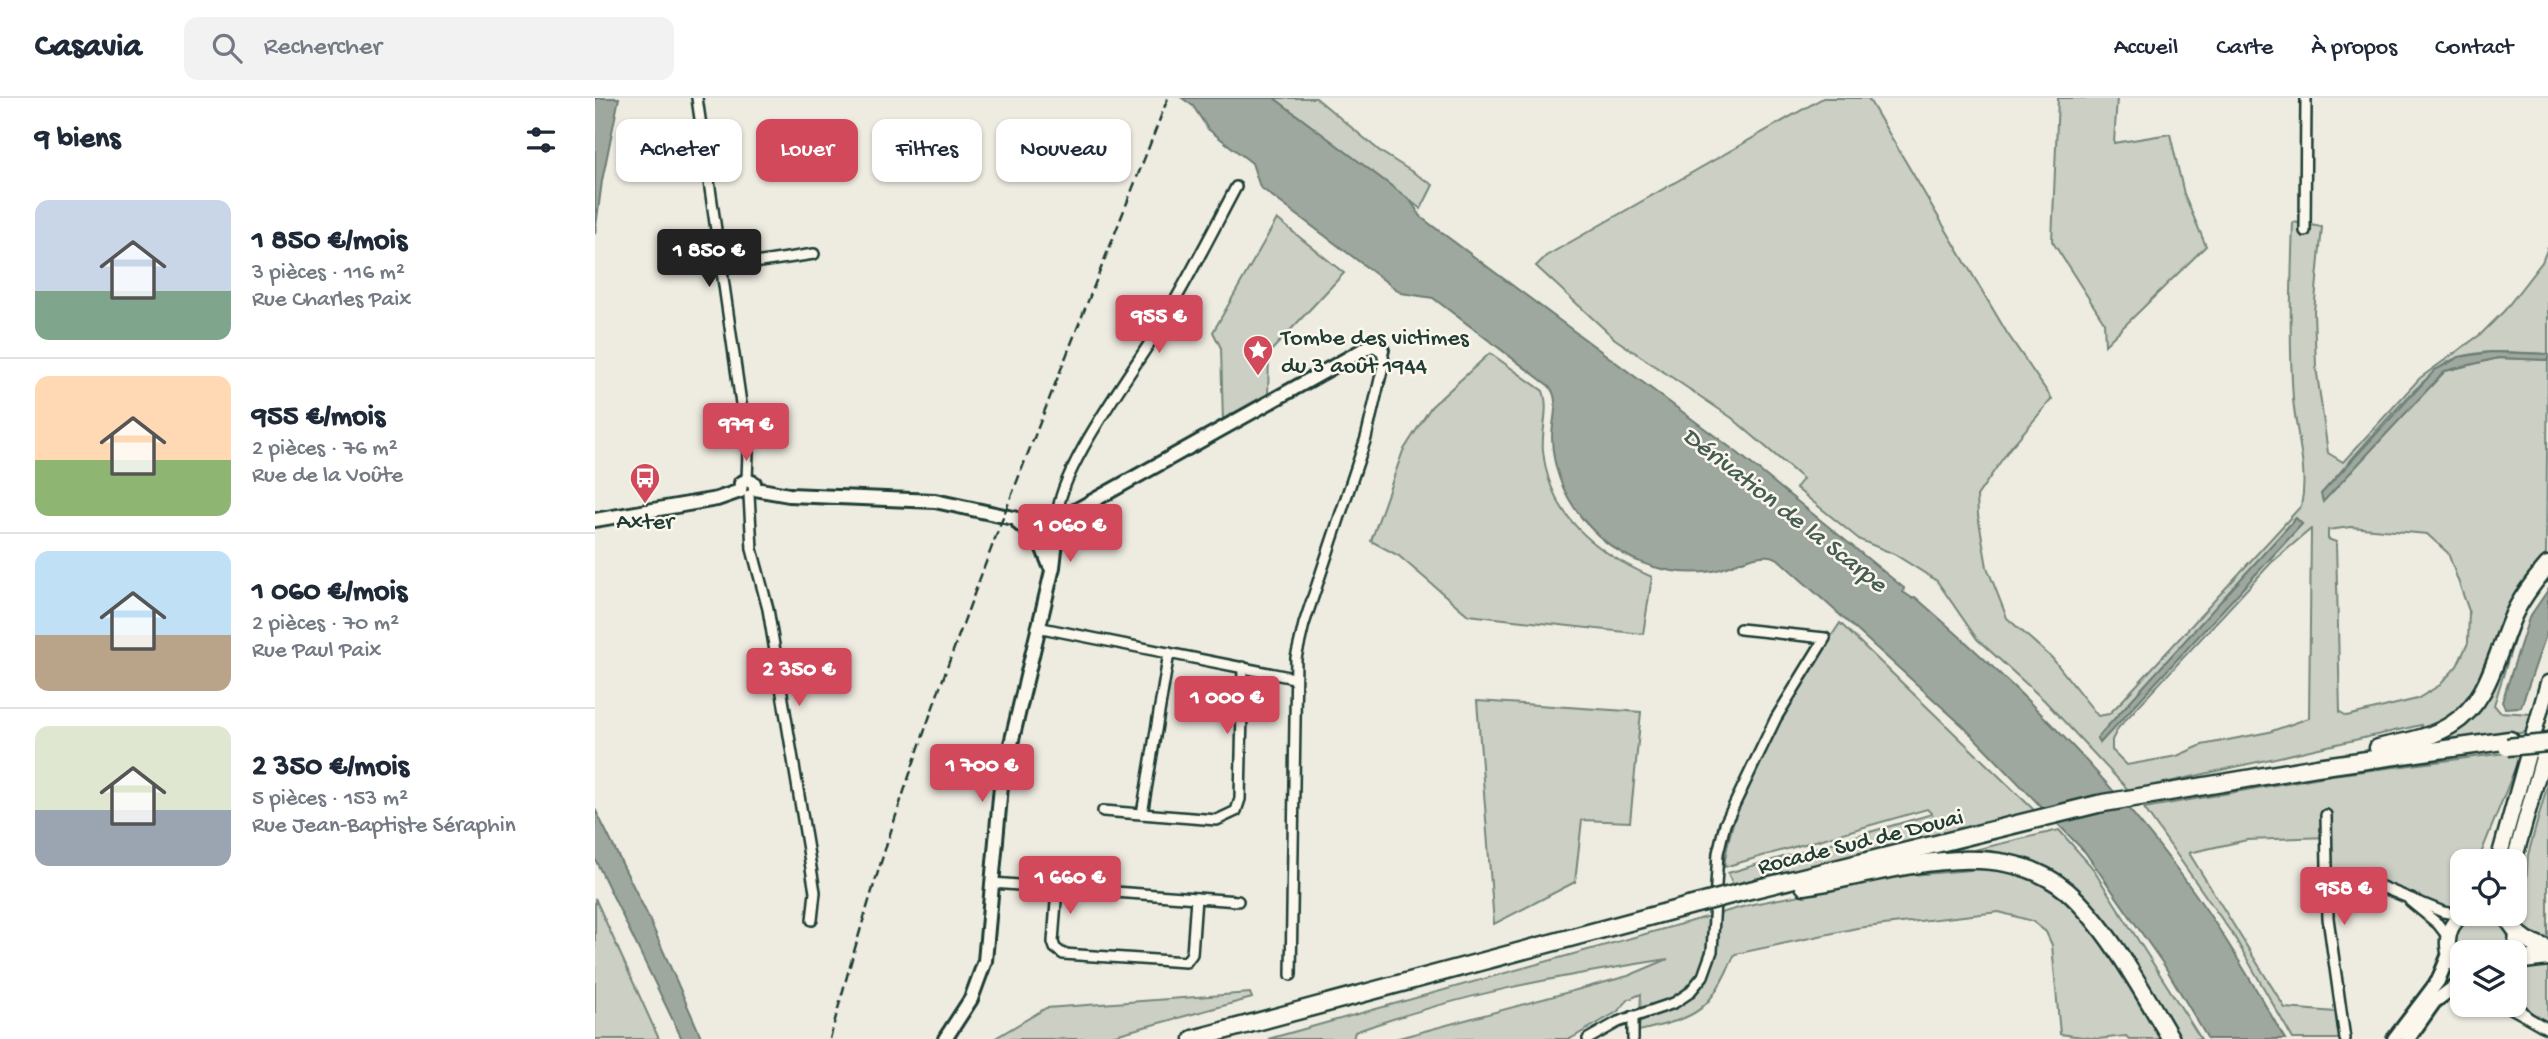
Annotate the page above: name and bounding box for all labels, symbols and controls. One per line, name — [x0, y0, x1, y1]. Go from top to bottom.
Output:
search box — [184, 17, 674, 80]
text: Casavia — [35, 29, 142, 67]
icon: search — [208, 29, 246, 67]
text: Rechercher — [264, 33, 382, 64]
text: Accueil — [2114, 34, 2178, 63]
text: Carte — [2216, 34, 2273, 63]
text: À propos — [2311, 34, 2397, 63]
text: Contact — [2435, 34, 2513, 63]
chip: Acheter — [616, 119, 742, 182]
chip: Louer — [756, 119, 858, 182]
chip: Filtres — [872, 119, 982, 182]
chip: Nouveau — [996, 119, 1131, 182]
icon: filters — [522, 121, 560, 159]
text: 9 biens — [35, 123, 120, 158]
text: 1 850 €/mois — [252, 225, 407, 260]
icon: home — [91, 228, 175, 312]
pin: 1 850 € — [644, 230, 774, 289]
text: 1 850 € — [673, 238, 745, 265]
text: 3 pièces · 116 m² — [252, 260, 405, 287]
text: Rue Charles Paix — [252, 287, 411, 314]
pin: 955 € — [1110, 296, 1208, 355]
text: 955 € — [1132, 304, 1186, 331]
place label: Tombe des victimes du 3 août 1944 — [1279, 325, 1470, 382]
place icon: Tombe des victimes du 3 août 1944 — [1241, 333, 1275, 377]
text: 955 €/mois — [252, 401, 385, 436]
icon: home — [91, 404, 175, 488]
pin: 979 € — [697, 404, 795, 463]
text: 979 € — [719, 412, 773, 439]
water label: Dérivation de la Scarpe — [1675, 422, 1893, 602]
text: 2 pièces · 76 m² — [252, 436, 398, 463]
bus stop icon: Axter — [628, 461, 662, 505]
text: Rue de la Voûte — [252, 463, 403, 490]
pin: 1 060 € — [1005, 504, 1135, 564]
place label: Axter — [616, 509, 676, 538]
text: 1 060 € — [1034, 513, 1106, 540]
text: 1 060 €/mois — [252, 576, 407, 611]
icon: home — [91, 579, 175, 663]
text: 2 pièces · 70 m² — [252, 611, 399, 638]
text: Rue Paul Paix — [252, 638, 381, 665]
pin: 2 350 € — [734, 648, 864, 708]
text: 2 350 € — [763, 657, 835, 684]
pin: 1 000 € — [1162, 676, 1292, 736]
text: 1 000 € — [1190, 685, 1264, 712]
pin: 1 700 € — [917, 744, 1047, 804]
text: 2 350 €/mois — [252, 751, 409, 786]
text: 1 700 € — [946, 753, 1018, 780]
icon: home — [91, 754, 175, 838]
text: 5 pièces · 153 m² — [252, 786, 408, 813]
street label: Rocade Sud de Douai — [1755, 804, 1967, 883]
text: Rue Jean-Baptiste Séraphin — [252, 813, 516, 840]
map controls — [2450, 849, 2527, 1017]
button: locate — [2450, 849, 2527, 926]
pin: 1 660 € — [1005, 856, 1135, 916]
text: 1 660 € — [1035, 865, 1105, 892]
pin: 958 € — [2295, 868, 2393, 927]
text: 958 € — [2316, 876, 2372, 903]
button: layers — [2450, 940, 2527, 1017]

